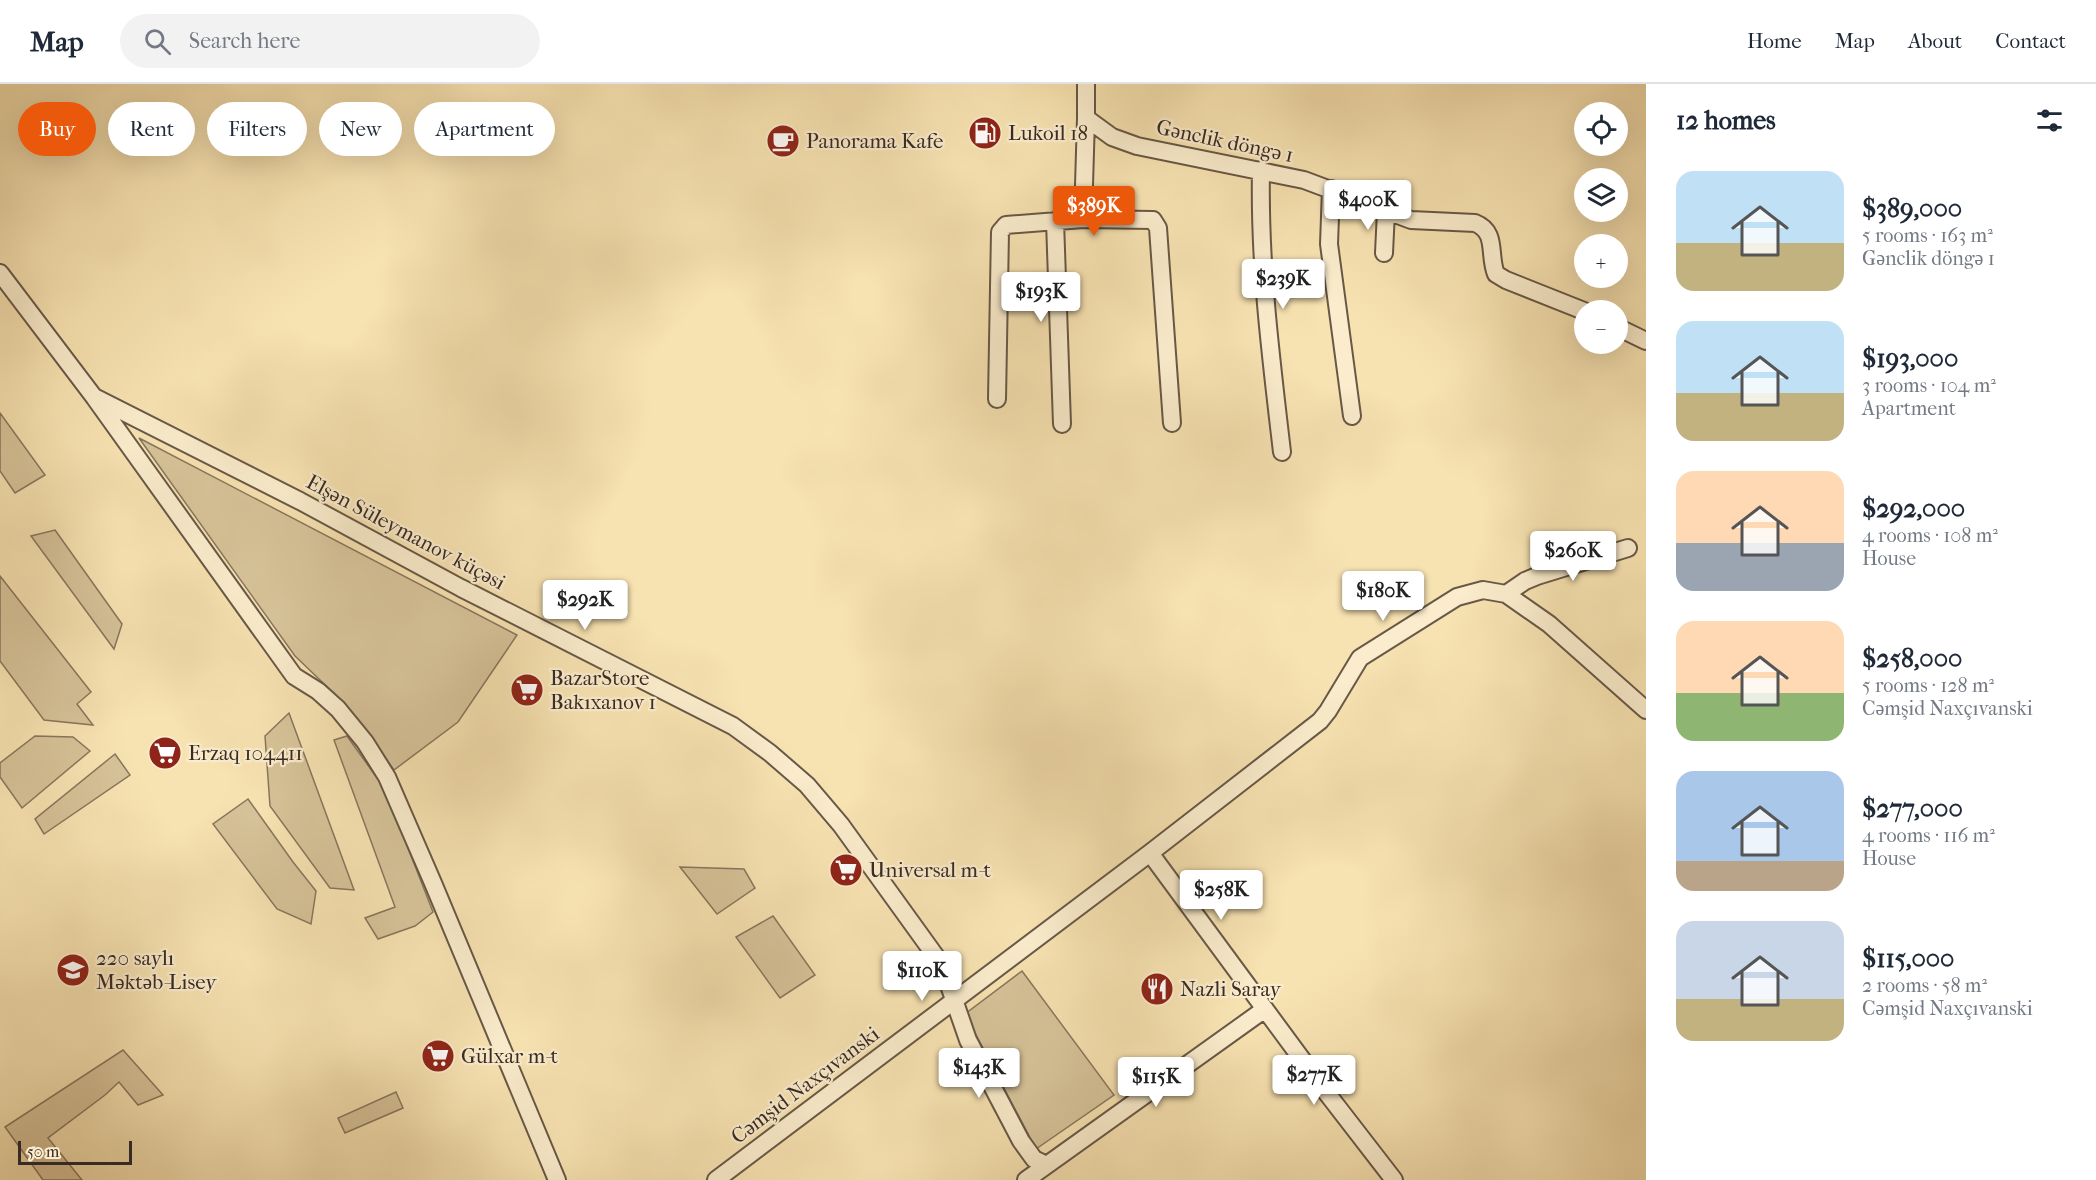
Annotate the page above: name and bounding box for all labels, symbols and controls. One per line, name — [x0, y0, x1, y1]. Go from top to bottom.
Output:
search box — [120, 14, 540, 68]
text: Map — [30, 25, 84, 58]
icon: search — [141, 25, 174, 58]
text: Search here — [189, 28, 300, 54]
text: Home — [1747, 29, 1802, 53]
text: Map — [1835, 29, 1875, 53]
text: About — [1908, 29, 1962, 53]
text: Contact — [1995, 29, 2066, 53]
chip: Buy — [18, 102, 96, 156]
chip: Rent — [108, 102, 195, 156]
chip: Filters — [207, 102, 307, 156]
chip: New — [319, 102, 402, 156]
chip: Apartment — [414, 102, 555, 156]
map controls — [1574, 102, 1628, 354]
button: locate — [1574, 102, 1628, 156]
icon: filters — [2033, 104, 2066, 137]
text: 12 homes — [1676, 105, 1776, 136]
fuel station icon: Lukoil 18 — [967, 115, 1003, 151]
street label: Gənclik döngə 1 — [1154, 115, 1296, 167]
place label: Lukoil 18 — [1008, 121, 1088, 145]
cafe icon: Panorama Kafe — [765, 123, 801, 159]
place label: Panorama Kafe — [806, 129, 943, 153]
button: layers — [1574, 168, 1628, 222]
pin: $400K — [1326, 180, 1410, 231]
pin: $389K — [1052, 186, 1136, 237]
text: $400K — [1338, 188, 1398, 211]
text: $389,000 — [1862, 193, 1962, 224]
text: $389K — [1067, 194, 1121, 217]
icon: home — [1724, 195, 1796, 267]
text: 5 rooms · 163 m² — [1862, 224, 1993, 247]
button: + — [1574, 234, 1628, 288]
text: Gənclik döngə 1 — [1862, 247, 1995, 270]
pin: $239K — [1241, 259, 1325, 310]
text: $239K — [1256, 267, 1310, 290]
pin: $193K — [999, 272, 1083, 323]
text: $193K — [1015, 280, 1067, 303]
button: − — [1574, 300, 1628, 354]
text: $193,000 — [1862, 343, 1958, 374]
icon: home — [1724, 345, 1796, 417]
text: 3 rooms · 104 m² — [1862, 374, 1996, 397]
text: Apartment — [1862, 397, 1956, 420]
street label: Elşən Süleymanov küçəsi — [303, 469, 509, 595]
text: $292,000 — [1862, 493, 1965, 524]
icon: home — [1724, 495, 1796, 567]
text: 4 rooms · 108 m² — [1862, 524, 1998, 547]
pin: $260K — [1531, 531, 1615, 582]
text: $260K — [1544, 539, 1602, 562]
text: House — [1862, 547, 1916, 570]
pin: $180K — [1341, 571, 1425, 622]
text: $180K — [1356, 579, 1410, 602]
pin: $292K — [543, 580, 627, 631]
text: $292K — [557, 588, 613, 611]
text: $258,000 — [1862, 643, 1962, 674]
icon: home — [1724, 645, 1796, 717]
place label: BazarStore Bakıxanov 1 — [550, 666, 656, 714]
supermarket icon: BazarStore Bakıxanov 1 — [509, 672, 545, 708]
text: 5 rooms · 128 m² — [1862, 674, 1994, 697]
text: Cəmşid Naxçıvanski — [1862, 697, 2033, 720]
supermarket icon: Erzaq 104411 — [147, 735, 183, 771]
place label: Erzaq 104411 — [188, 741, 303, 765]
text: $277,000 — [1862, 793, 1963, 824]
icon: home — [1724, 795, 1796, 867]
text: 4 rooms · 116 m² — [1862, 824, 1995, 847]
text: House — [1862, 847, 1916, 870]
supermarket icon: Universal m-t — [828, 852, 864, 888]
place label: Universal m-t — [869, 858, 991, 882]
pin: $258K — [1179, 870, 1263, 921]
text: $258K — [1194, 878, 1248, 901]
text: $115,000 — [1862, 943, 1954, 974]
icon: home — [1724, 945, 1796, 1017]
place label: 220 saylı Məktəb-Lisey — [96, 946, 217, 994]
pin: $110K — [880, 951, 964, 1002]
school or university icon: 220 saylı Məktəb-Lisey — [55, 952, 91, 988]
text: $110K — [897, 959, 947, 982]
restaurant icon: Nazli Saray — [1139, 971, 1175, 1007]
text: 2 rooms · 58 m² — [1862, 974, 1987, 997]
place label: Nazli Saray — [1180, 977, 1282, 1001]
text: Cəmşid Naxçıvanski — [1862, 997, 2033, 1020]
street label: Cəmşid Naxçıvanski — [726, 1021, 884, 1149]
supermarket icon: Gülxar m-t — [420, 1038, 456, 1074]
place label: Gülxar m-t — [461, 1044, 559, 1068]
pin: $143K — [937, 1048, 1021, 1099]
pin: $277K — [1272, 1055, 1356, 1106]
text: $143K — [953, 1056, 1005, 1079]
pin: $115K — [1114, 1057, 1198, 1108]
text: $277K — [1286, 1063, 1342, 1086]
text: $115K — [1132, 1065, 1180, 1088]
scale bar — [18, 1138, 132, 1166]
text: 50 m — [27, 1142, 59, 1161]

